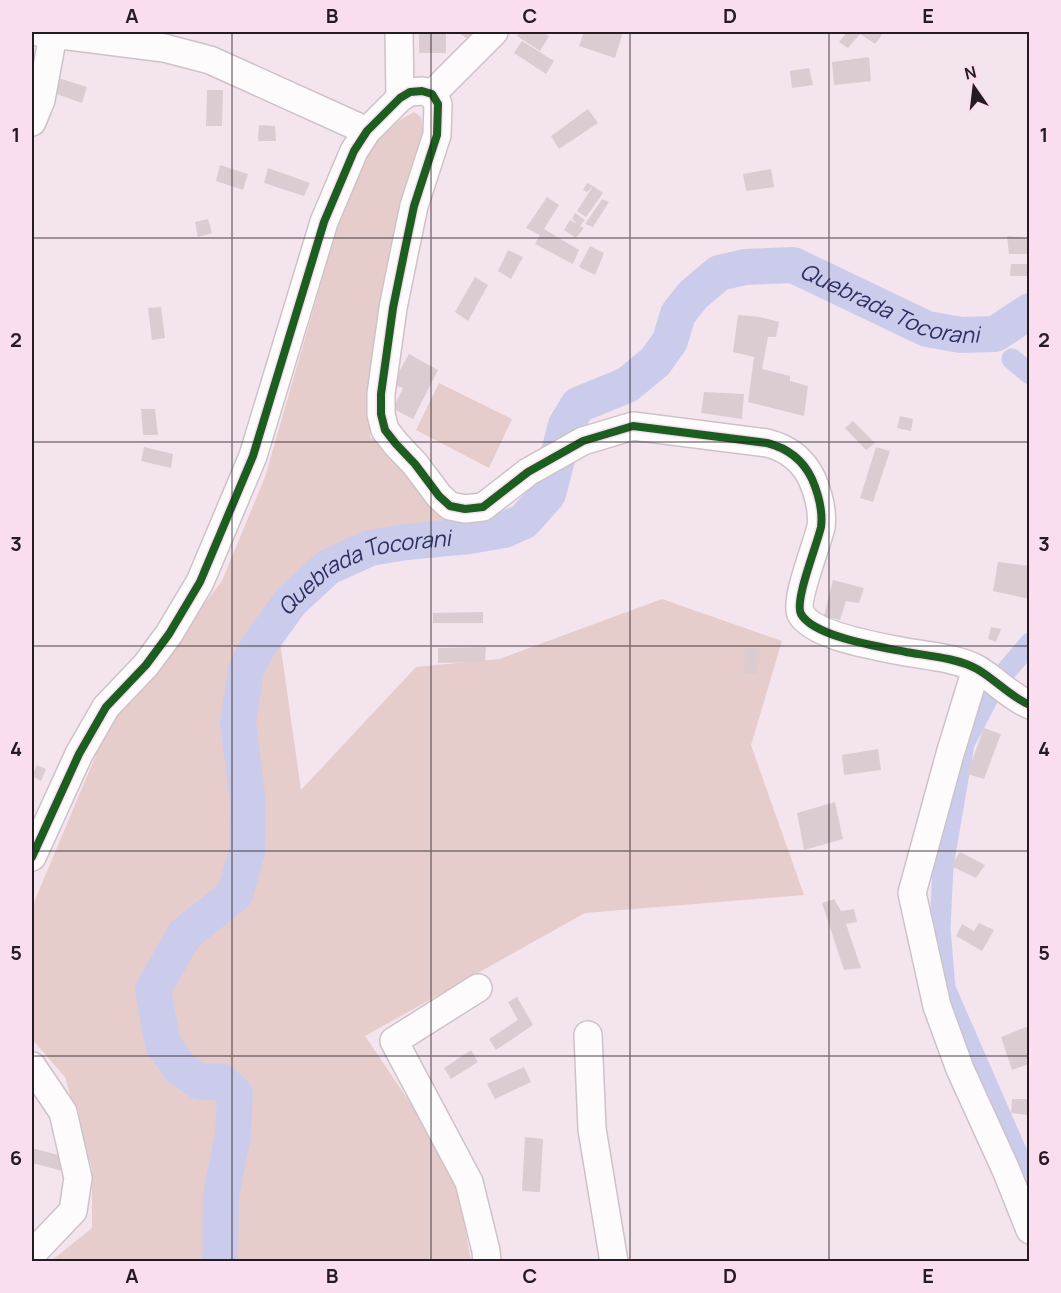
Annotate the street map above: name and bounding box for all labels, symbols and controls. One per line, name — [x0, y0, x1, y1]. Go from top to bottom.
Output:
text: A — [125, 2, 139, 29]
text: B — [326, 2, 339, 29]
text: C — [523, 2, 537, 29]
text: D — [723, 2, 737, 29]
text: E — [922, 2, 934, 29]
north arrow — [944, 57, 1004, 117]
text: N — [962, 60, 979, 85]
text: 1 — [12, 121, 20, 148]
text: 1 — [1040, 121, 1048, 148]
water label: Quebrada Tocorani — [795, 256, 982, 350]
text: 2 — [10, 326, 22, 353]
text: 2 — [1038, 326, 1050, 353]
water label: Quebrada Tocorani — [271, 523, 455, 621]
text: 3 — [10, 530, 22, 557]
text: 3 — [1038, 530, 1050, 557]
text: 4 — [10, 735, 22, 762]
text: 4 — [1038, 735, 1050, 762]
text: 5 — [10, 939, 22, 966]
text: 5 — [1038, 939, 1050, 966]
text: 6 — [10, 1144, 22, 1171]
text: 6 — [1038, 1144, 1050, 1171]
text: A — [125, 1262, 139, 1289]
text: B — [326, 1262, 339, 1289]
text: C — [523, 1262, 537, 1289]
text: D — [723, 1262, 737, 1289]
text: E — [922, 1262, 934, 1289]

